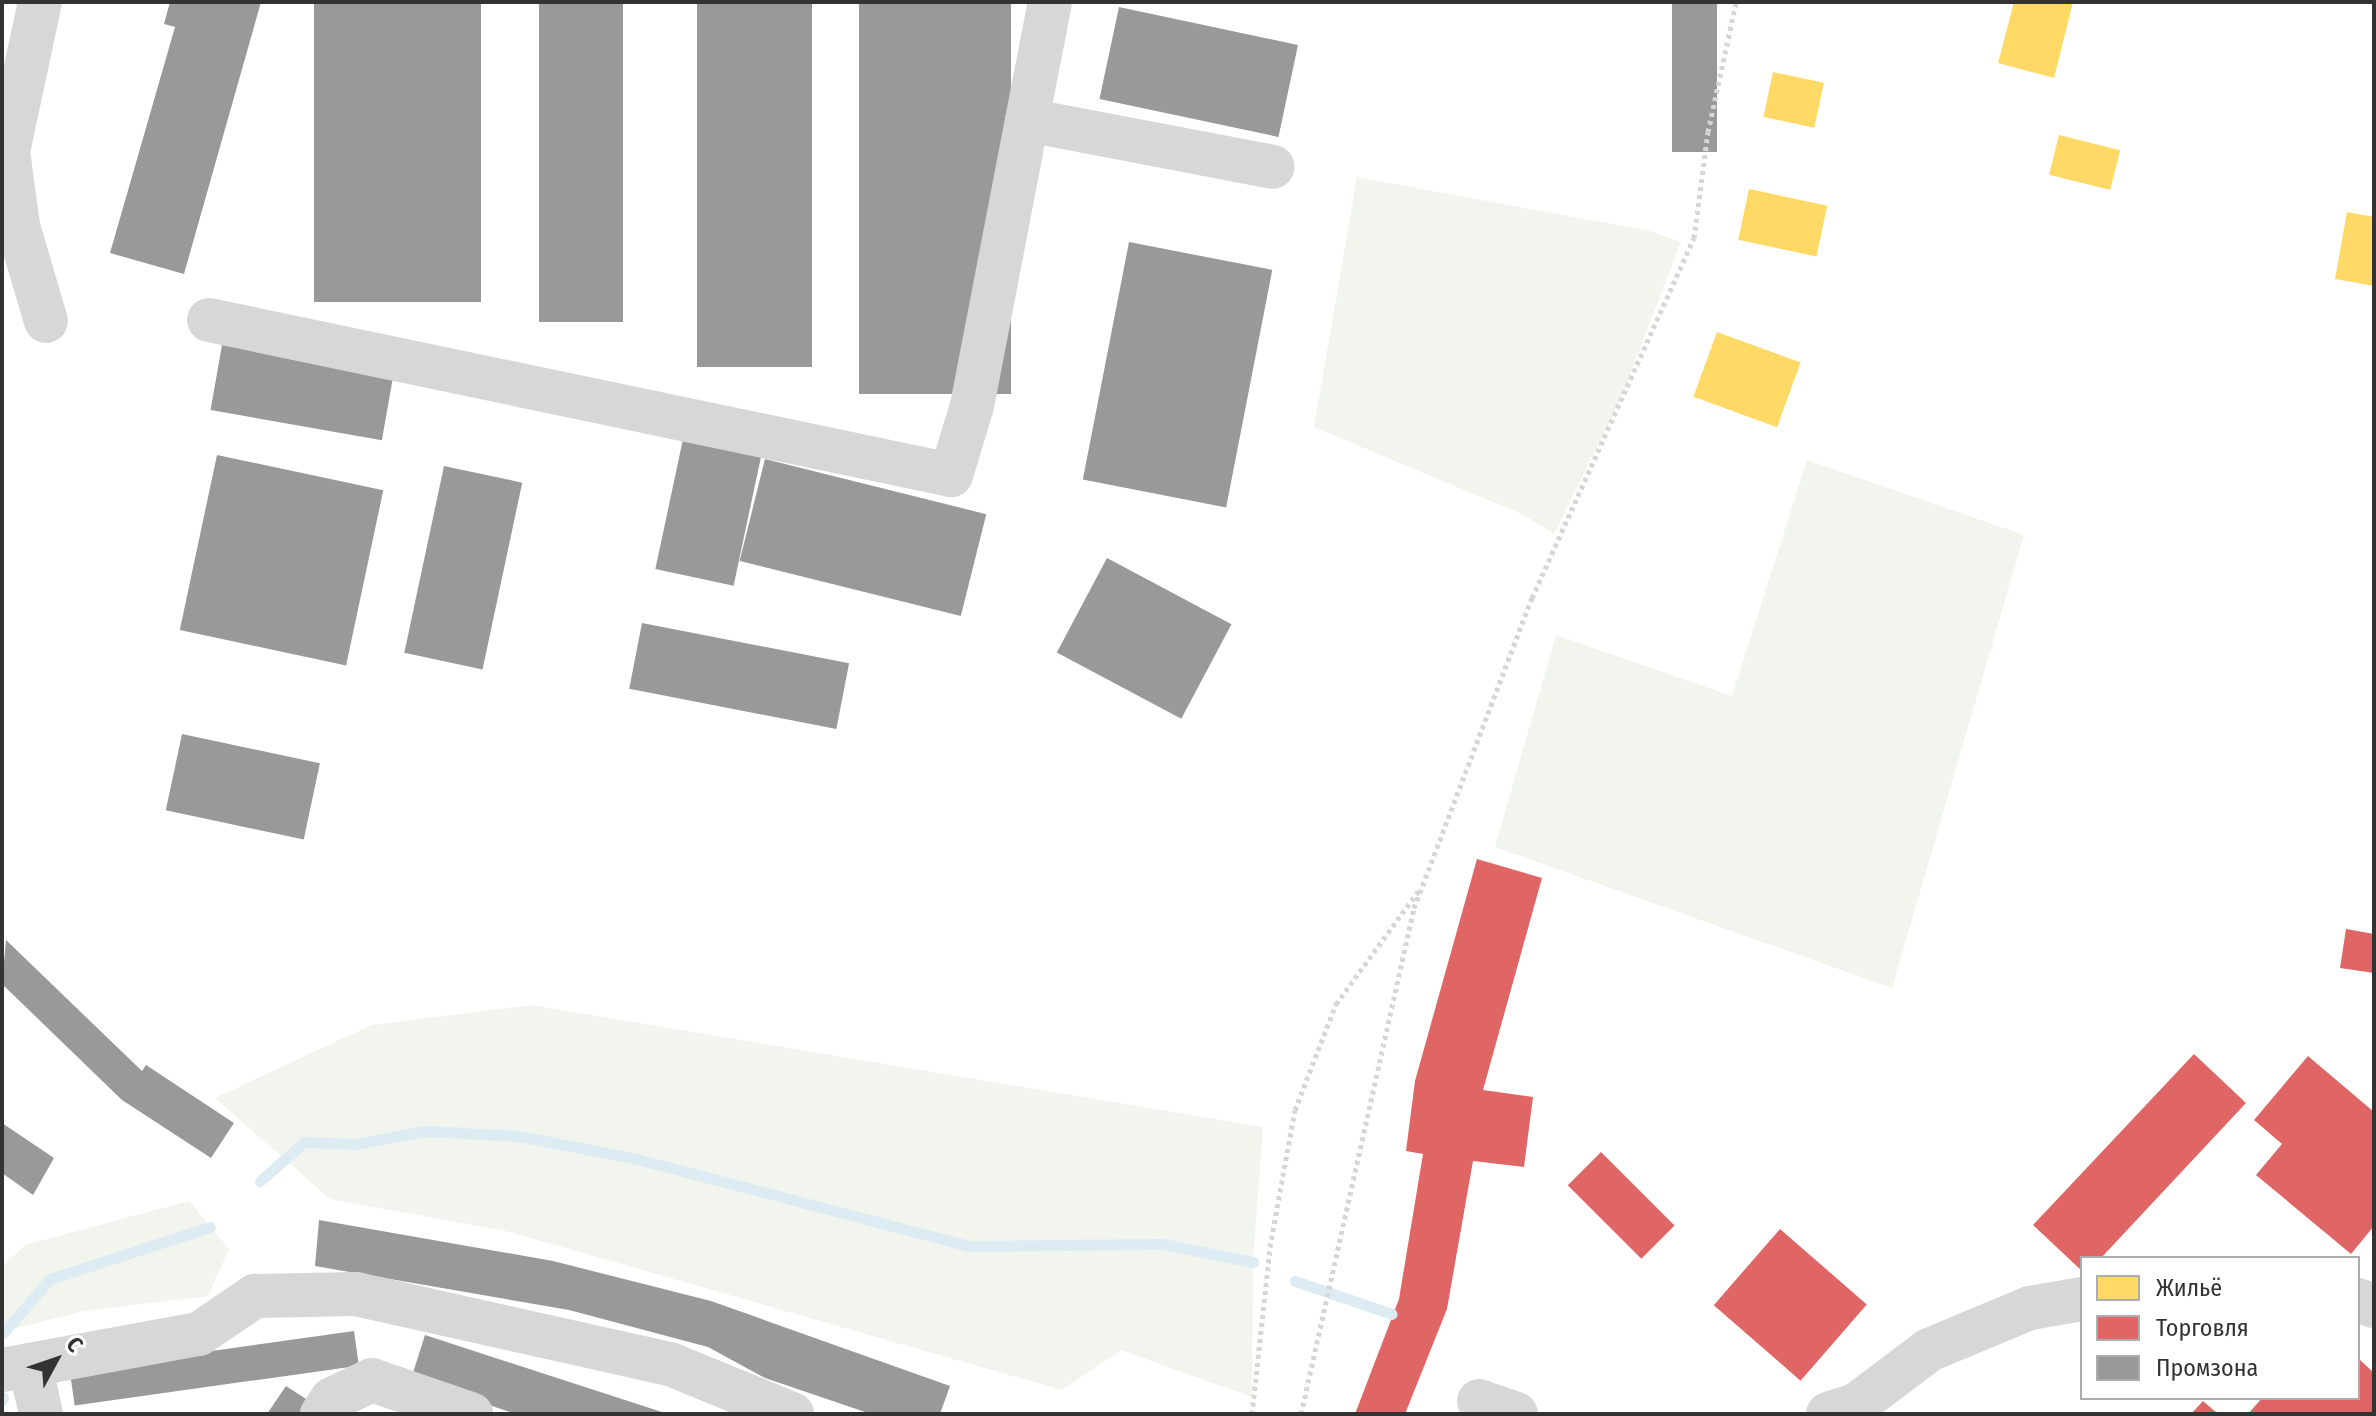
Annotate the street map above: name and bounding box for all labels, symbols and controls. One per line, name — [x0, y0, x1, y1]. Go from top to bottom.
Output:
legend — [2080, 1256, 2360, 1400]
text: Жильё — [2156, 1274, 2222, 1302]
text: Торговля — [2156, 1314, 2249, 1342]
north arrow — [16, 1320, 96, 1400]
text: С — [61, 1331, 89, 1357]
text: Промзона — [2156, 1354, 2258, 1382]

